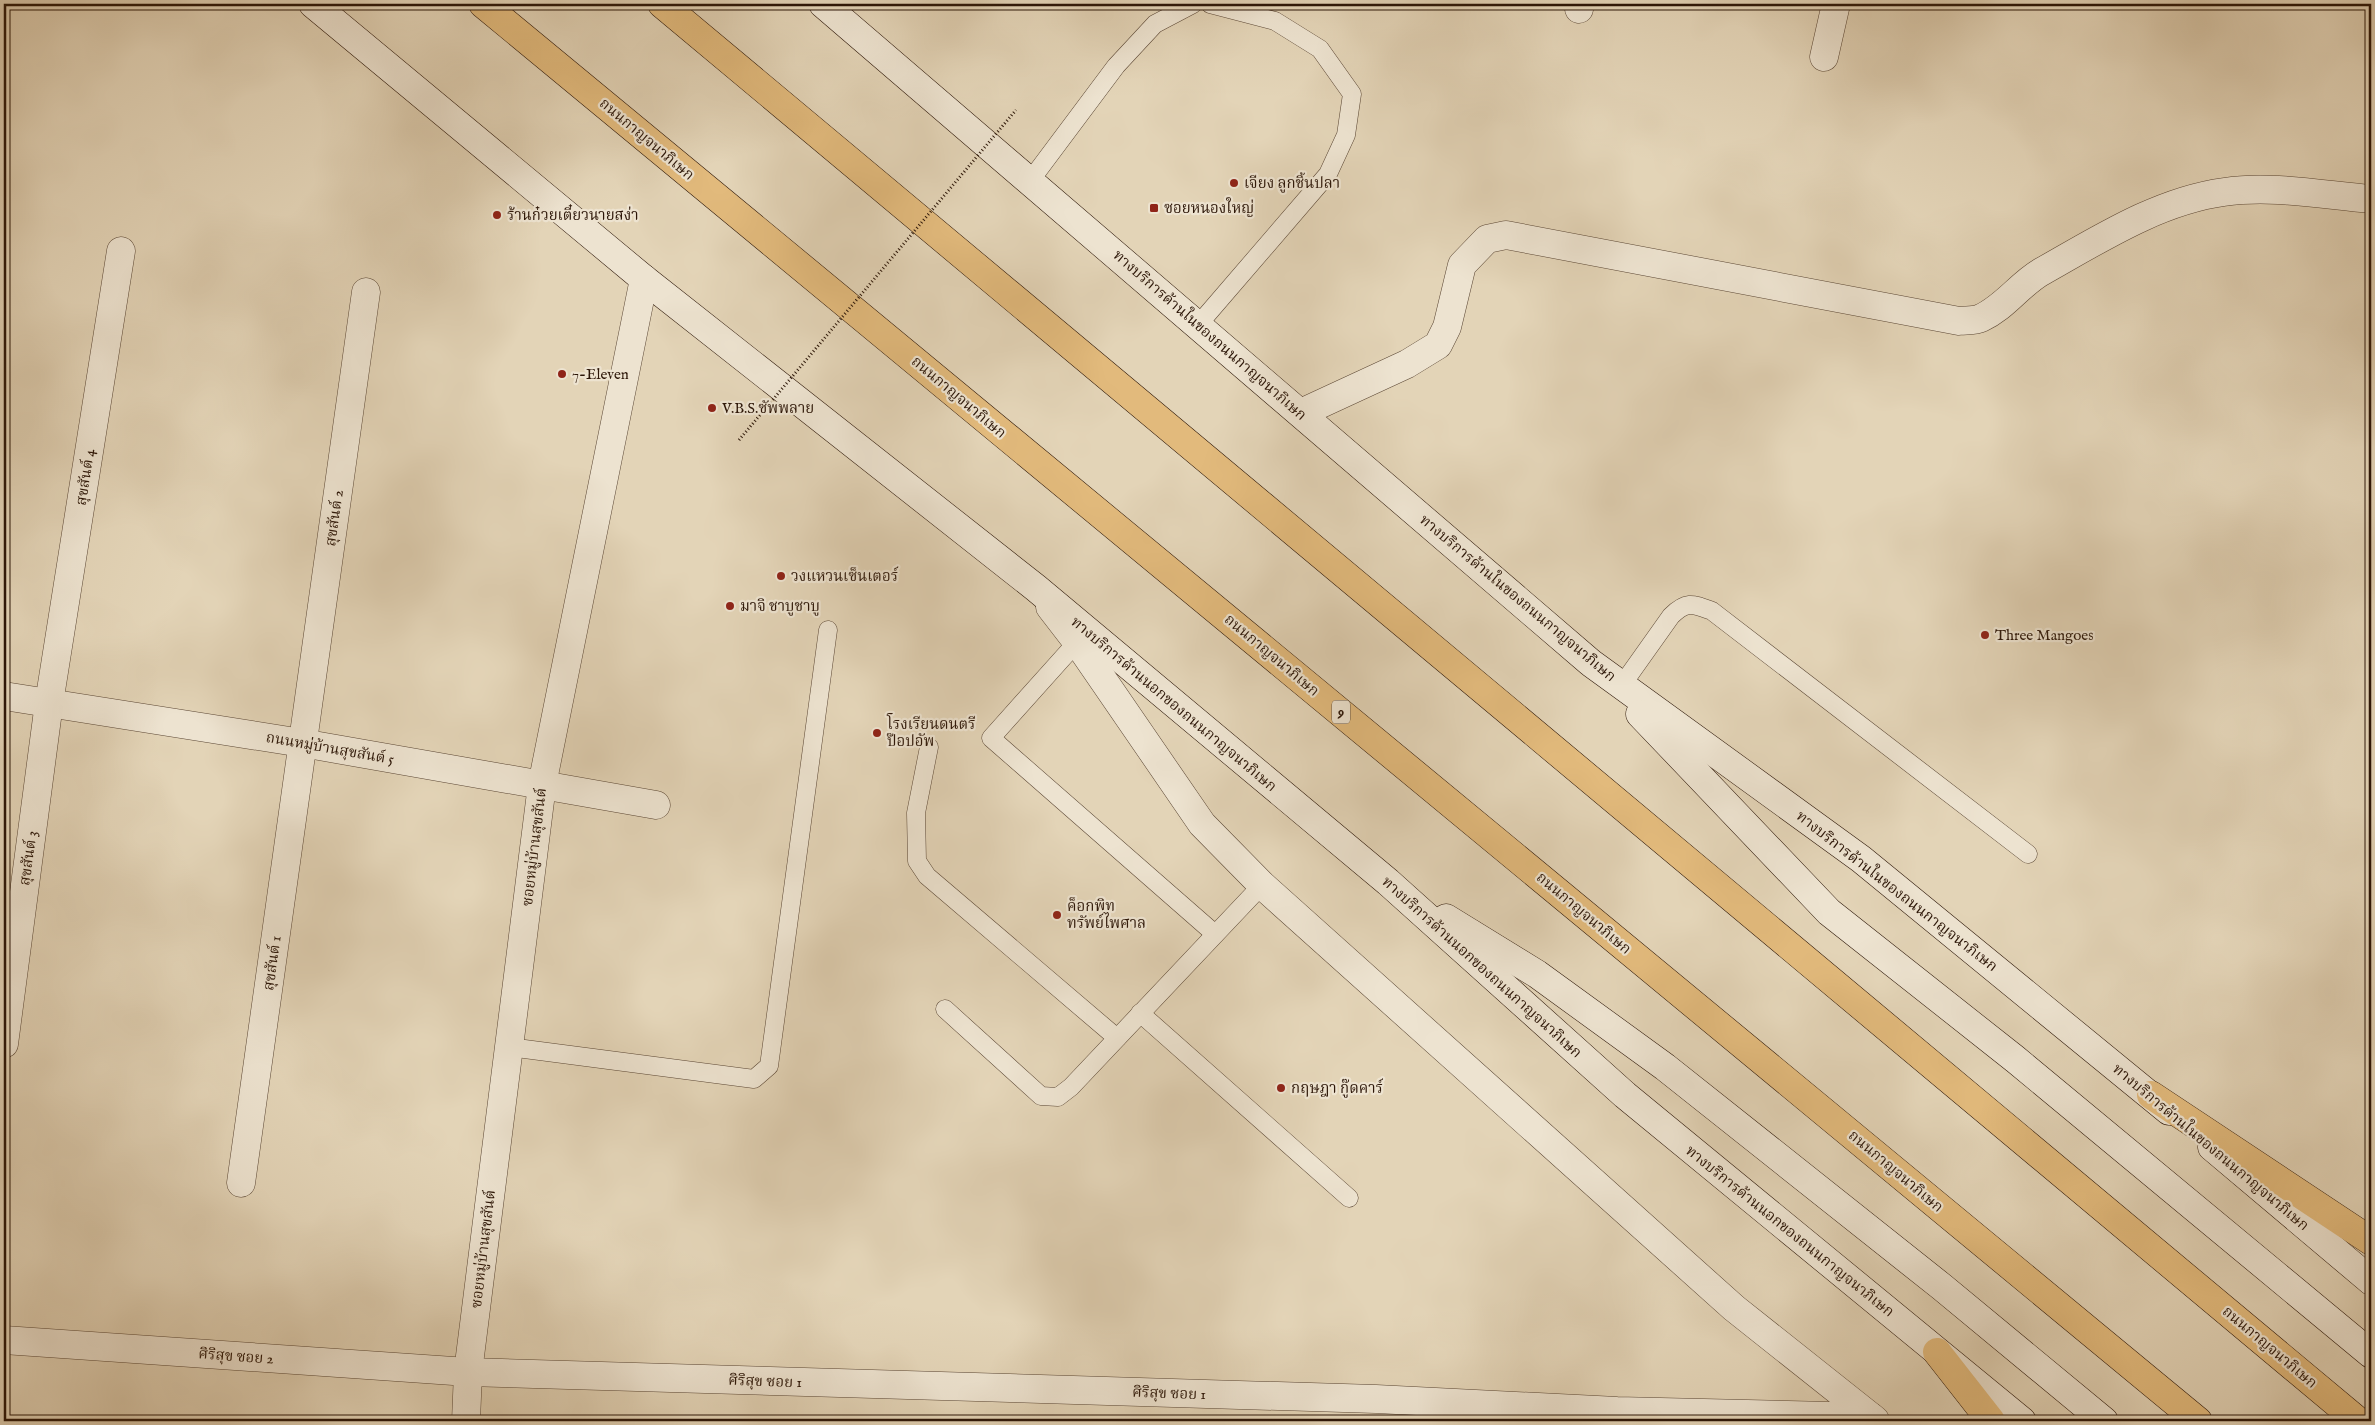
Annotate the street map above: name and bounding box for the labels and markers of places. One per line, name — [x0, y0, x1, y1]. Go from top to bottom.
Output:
place label: เจียง ลูกชิ้นปลา — [1244, 172, 1340, 193]
marker: เจียง ลูกชิ้นปลา — [1228, 177, 1240, 189]
place label: ซอยหนองใหญ่ — [1164, 197, 1254, 218]
marker: ซอยหนองใหญ่ — [1148, 202, 1160, 214]
place label: ร้านก๋วยเตี๋ยวนายสง่า — [507, 204, 639, 225]
marker: ร้านก๋วยเตี๋ยวนายสง่า — [491, 209, 503, 221]
place label: 7-Eleven — [572, 365, 629, 384]
marker: 7-Eleven — [556, 368, 568, 380]
place label: V.B.S.ซัพพลาย — [721, 399, 814, 418]
marker: V.B.S.ซัพพลาย — [706, 402, 718, 414]
place label: วงแหวนเซ็นเตอร์ — [791, 566, 899, 586]
marker: วงแหวนเซ็นเตอร์ — [775, 570, 787, 582]
place label: มาจิ ชาบูชาบู — [740, 597, 820, 616]
marker: มาจิ ชาบูชาบู — [724, 600, 736, 612]
place label: Three Mangoes — [1995, 626, 2093, 645]
marker: Three Mangoes — [1979, 629, 1991, 641]
place label: โรงเรียนดนตรี ป๊อปอัพ — [886, 713, 976, 751]
marker: โรงเรียนดนตรี ป๊อปอัพ — [871, 727, 883, 739]
place label: ค็อกพิท ทรัพย์ไพศาล — [1067, 897, 1146, 933]
marker: ค็อกพิท ทรัพย์ไพศาล — [1051, 909, 1063, 921]
place label: กฤษฎา กู๊ดคาร์ — [1291, 1078, 1384, 1098]
marker: กฤษฎา กู๊ดคาร์ — [1275, 1082, 1287, 1094]

